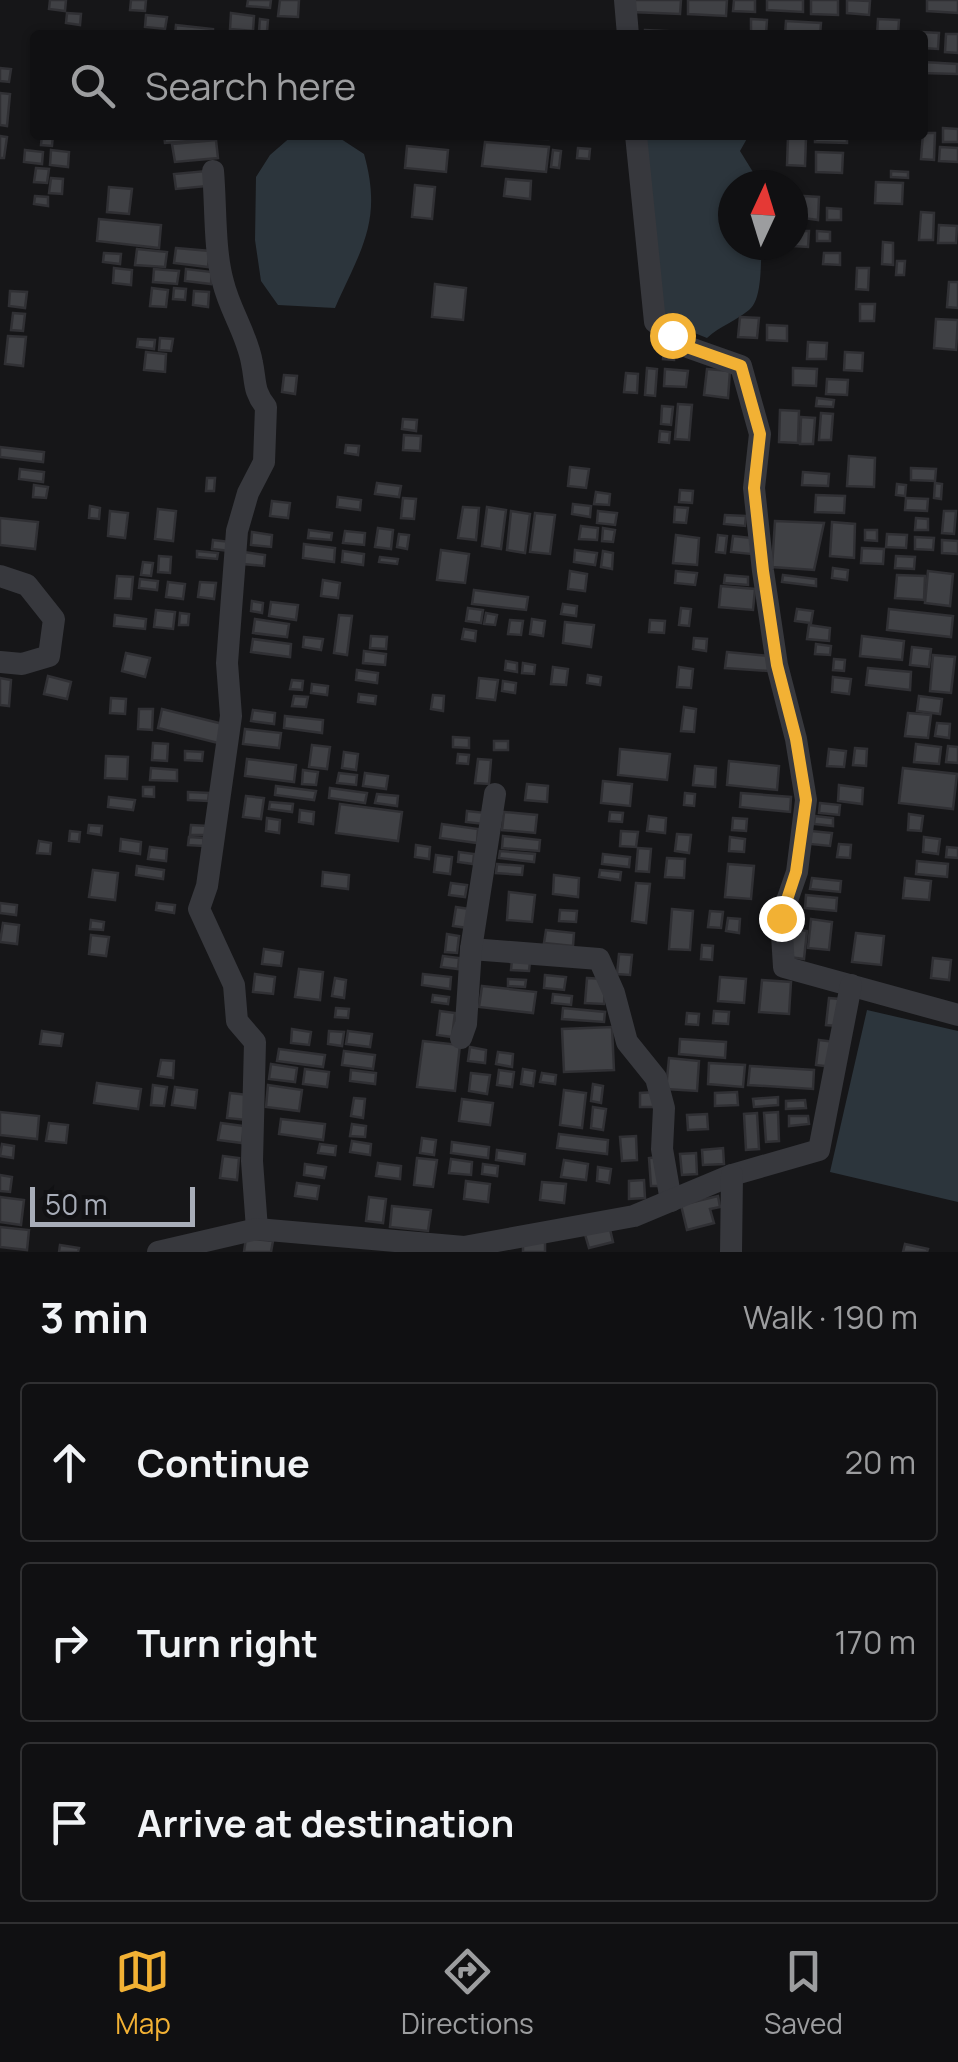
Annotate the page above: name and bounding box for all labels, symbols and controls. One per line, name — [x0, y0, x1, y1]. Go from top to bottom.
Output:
search box — [30, 30, 928, 140]
icon: search — [65, 58, 120, 113]
text: Search here — [145, 59, 356, 111]
north arrow — [718, 170, 808, 260]
route start — [650, 313, 696, 359]
route end — [759, 896, 805, 942]
scale bar — [30, 1182, 195, 1226]
text: 50 m — [45, 1185, 108, 1223]
text: 3 min — [40, 1288, 149, 1346]
text: Walk · 190 m — [743, 1295, 918, 1339]
icon: ahead — [42, 1435, 97, 1490]
text: Continue — [137, 1436, 310, 1488]
text: 20 m — [845, 1440, 916, 1484]
icon: right — [42, 1615, 97, 1670]
text: Turn right — [137, 1616, 318, 1668]
text: 170 m — [834, 1620, 916, 1664]
icon: arrive — [42, 1795, 97, 1850]
text: Arrive at destination — [137, 1796, 514, 1848]
tab: Map — [115, 1944, 171, 2042]
tab: Directions — [401, 1944, 534, 2042]
tab: Saved — [764, 1944, 843, 2042]

